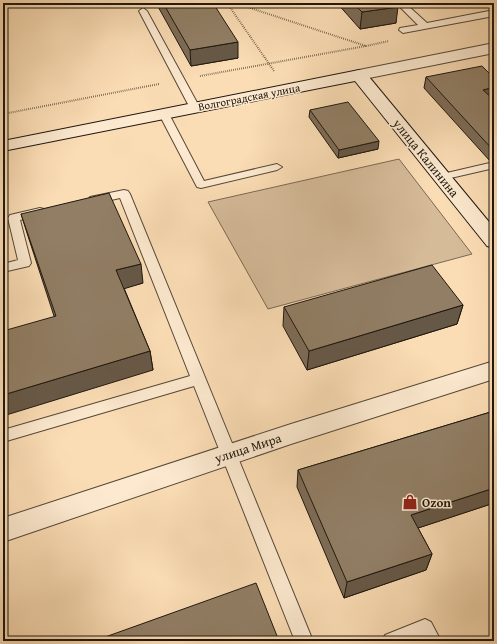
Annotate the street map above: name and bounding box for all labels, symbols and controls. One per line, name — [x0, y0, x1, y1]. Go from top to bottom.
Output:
street label: Волгоградская улица — [197, 79, 302, 115]
street label: улица Калинина — [388, 114, 464, 202]
street label: улица Мира — [211, 428, 285, 468]
shop icon: Ozon — [401, 493, 419, 511]
place label: Ozon — [422, 493, 451, 512]

